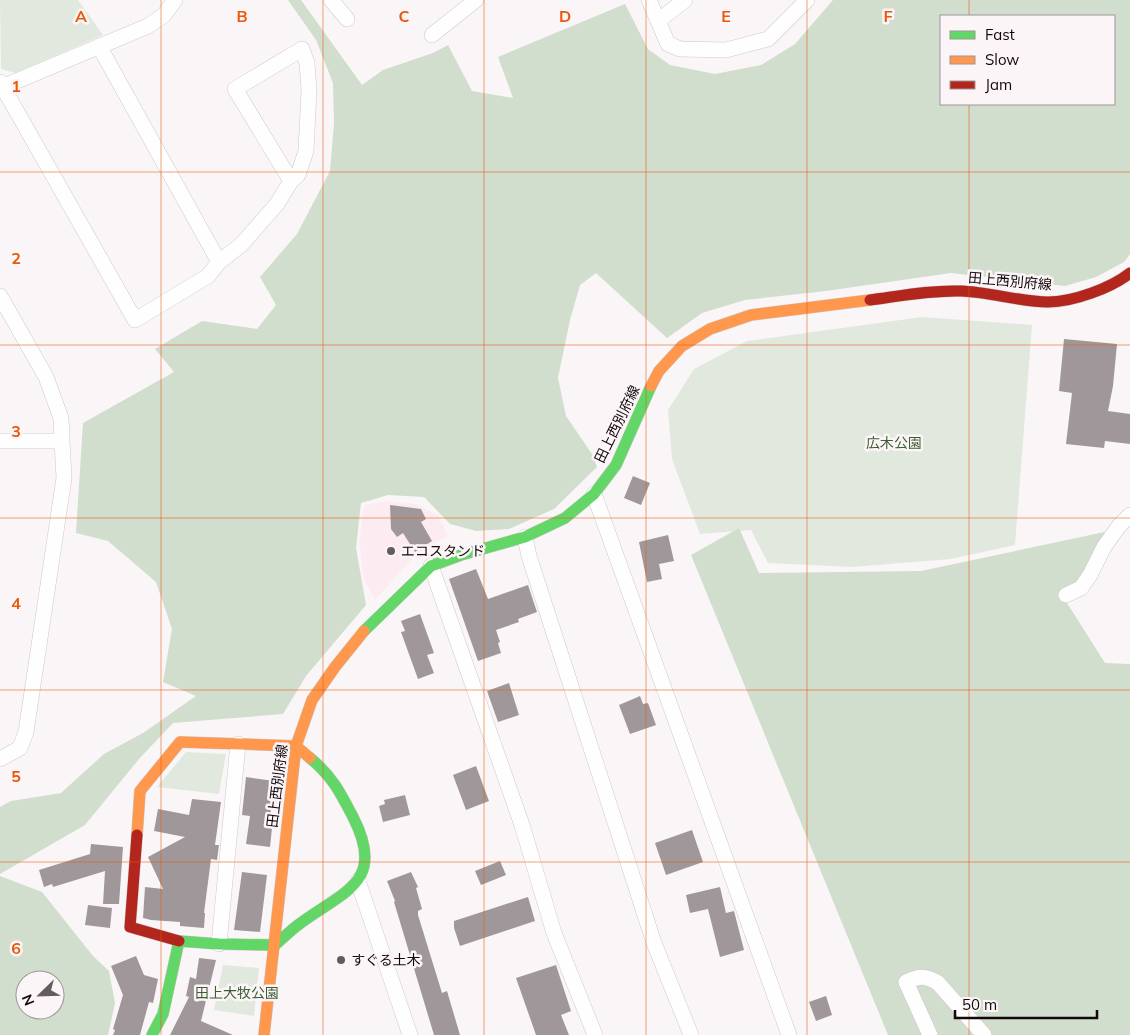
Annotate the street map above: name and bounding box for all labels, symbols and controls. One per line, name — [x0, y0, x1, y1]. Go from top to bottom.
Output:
text: A — [75, 6, 87, 26]
text: B — [236, 6, 248, 26]
text: C — [399, 6, 410, 26]
text: D — [559, 6, 571, 26]
text: E — [721, 6, 731, 26]
text: F — [883, 6, 893, 26]
legend — [940, 15, 1115, 105]
text: Fast — [985, 25, 1015, 44]
text: Slow — [985, 50, 1019, 69]
text: Jam — [985, 75, 1012, 94]
text: 1 — [11, 76, 21, 96]
text: 2 — [11, 248, 21, 268]
street label: 田上西別府線 — [967, 268, 1053, 294]
street label: 田上西別府線 — [590, 382, 644, 466]
text: 3 — [11, 421, 21, 441]
park label: 広木公園 — [866, 434, 922, 452]
place label: エコスタンド — [401, 542, 485, 560]
marker: エコスタンド — [385, 545, 397, 557]
text: 4 — [11, 593, 21, 613]
street label: 田上西別府線 — [263, 743, 291, 829]
text: 5 — [11, 766, 21, 786]
text: 6 — [11, 938, 21, 958]
place label: すぐる土木 — [351, 951, 421, 969]
marker: すぐる土木 — [335, 954, 347, 966]
north arrow — [15, 970, 65, 1020]
park label: 田上大牧公園 — [195, 984, 279, 1002]
scale bar — [955, 988, 1098, 1020]
text: N — [18, 992, 38, 1008]
text: 50 m — [962, 995, 997, 1014]

